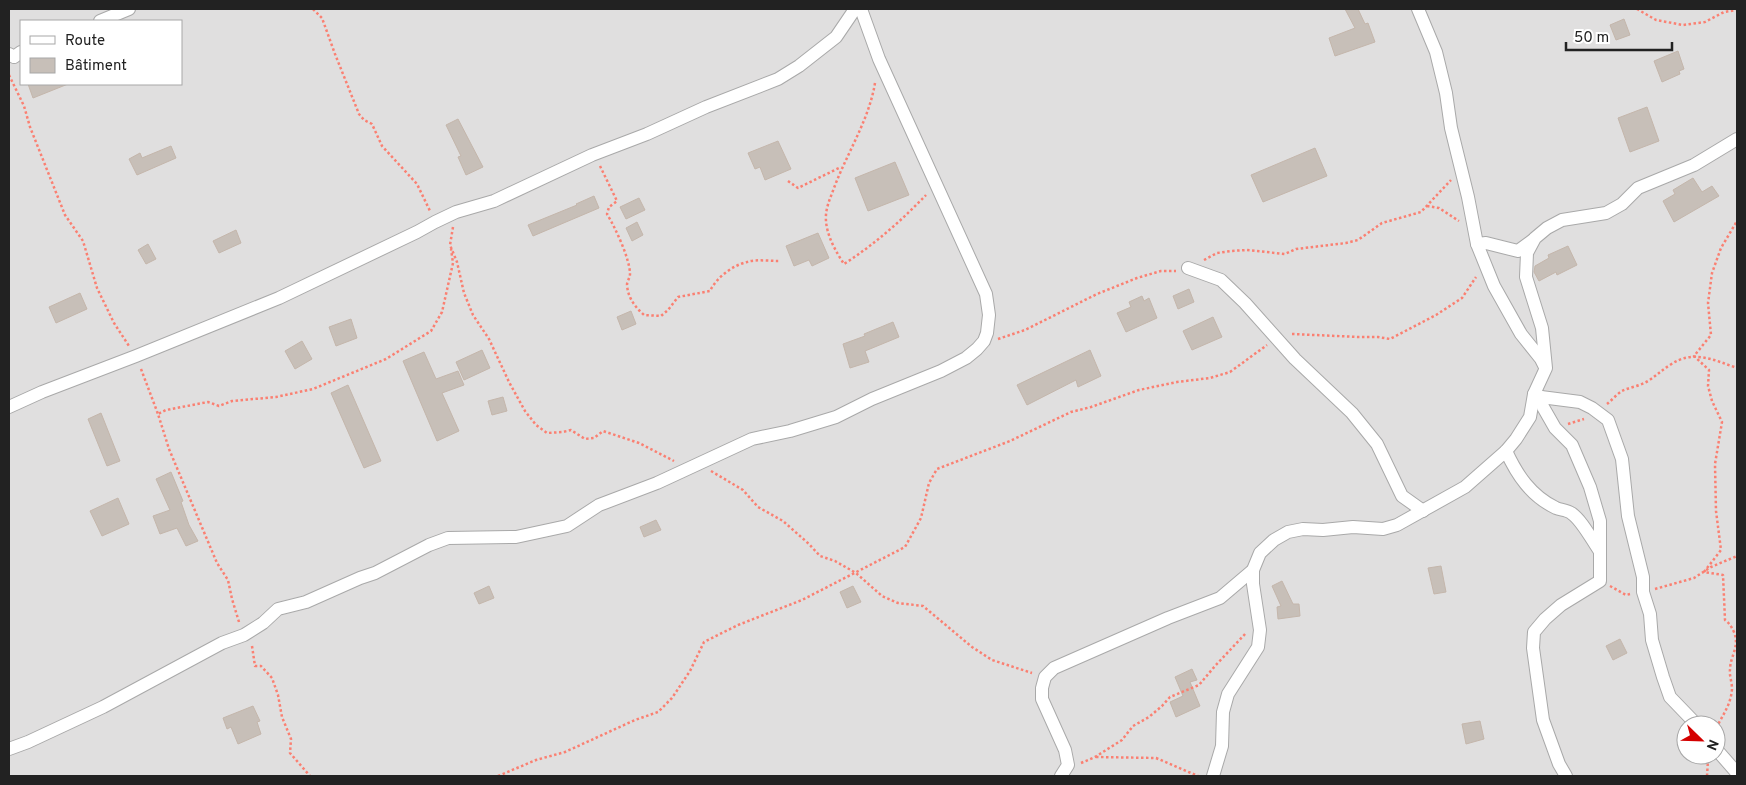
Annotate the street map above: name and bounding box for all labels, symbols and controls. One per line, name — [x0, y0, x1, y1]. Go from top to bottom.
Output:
legend — [20, 20, 182, 85]
scale bar — [1566, 20, 1672, 52]
text: 50 m — [1574, 29, 1609, 48]
text: Route — [65, 32, 105, 51]
text: Bâtiment — [65, 57, 127, 76]
north arrow — [1676, 715, 1726, 765]
text: N — [1702, 737, 1721, 752]

